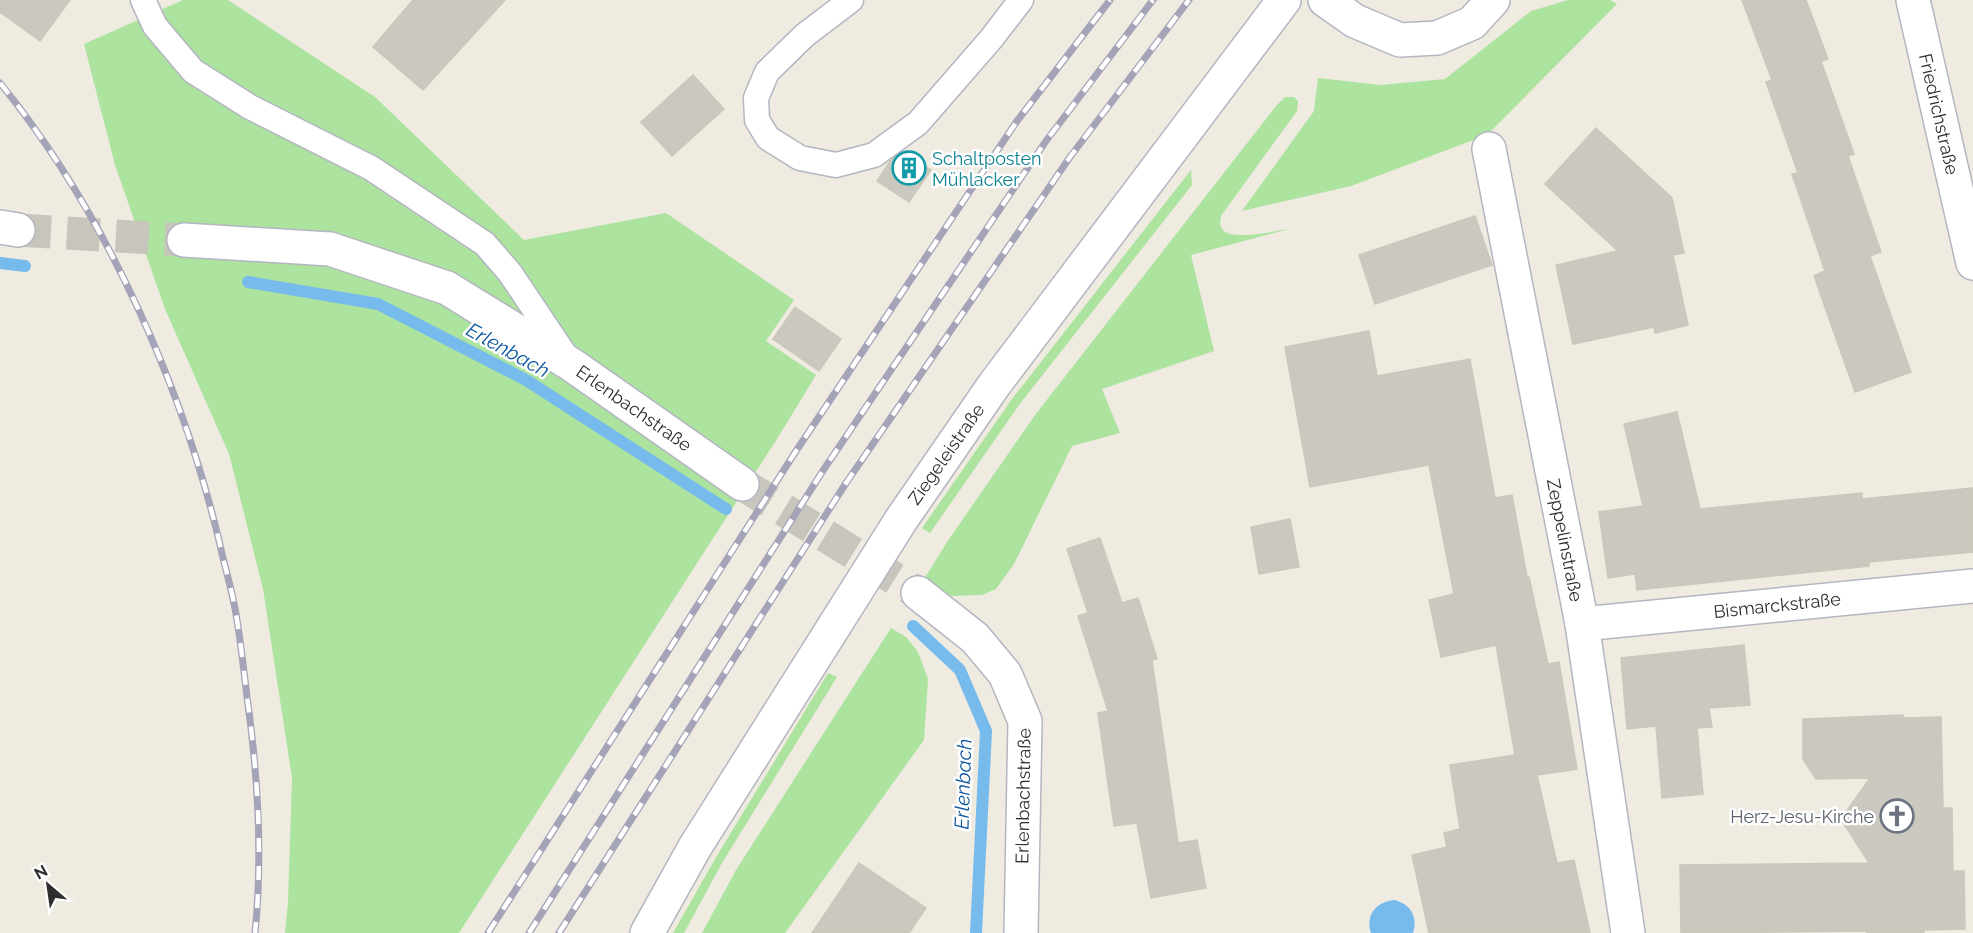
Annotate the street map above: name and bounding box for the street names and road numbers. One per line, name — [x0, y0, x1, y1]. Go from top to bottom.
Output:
street label: Friedrichstraße — [1915, 51, 1963, 177]
street label: Erlenbachstraße — [572, 360, 696, 456]
street label: Ziegeleistraße — [904, 399, 989, 508]
street label: Zeppelinstraße — [1543, 477, 1587, 604]
street label: Bismarckstraße — [1712, 588, 1842, 622]
street label: Erlenbachstraße — [1011, 728, 1035, 864]

